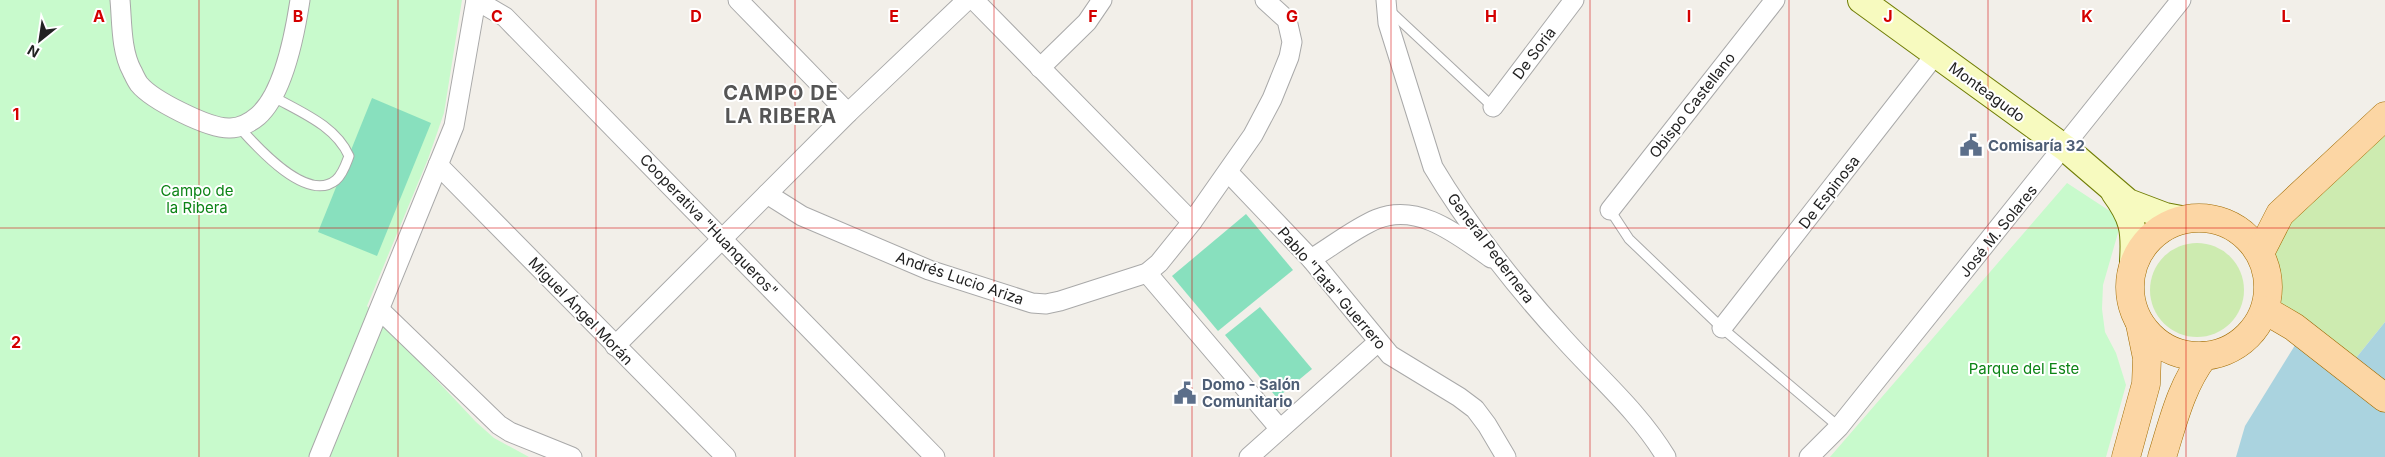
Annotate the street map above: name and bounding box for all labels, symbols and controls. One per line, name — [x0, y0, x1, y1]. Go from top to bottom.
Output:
text: A — [93, 6, 105, 26]
text: B — [293, 6, 303, 26]
text: C — [491, 6, 503, 26]
text: D — [690, 6, 702, 26]
text: E — [889, 6, 899, 26]
text: F — [1088, 6, 1098, 26]
text: G — [1286, 6, 1298, 26]
text: H — [1485, 6, 1497, 26]
text: I — [1687, 6, 1691, 26]
text: J — [1883, 6, 1893, 26]
text: K — [2081, 6, 2093, 26]
text: L — [2281, 6, 2291, 26]
north arrow — [15, 15, 65, 65]
street label: De Soria — [1508, 23, 1560, 83]
text: N — [24, 42, 42, 62]
street label: Obispo Castellano — [1645, 48, 1739, 162]
street label: Monteagudo — [1945, 58, 2029, 126]
district label: CAMPO DE LA RIBERA — [723, 81, 839, 128]
text: 1 — [13, 104, 19, 124]
public building icon: Comisaría 32 — [1958, 132, 1984, 158]
place label: Comisaría 32 — [1988, 136, 2085, 155]
street label: Cooperativa "Huanqueros" — [636, 150, 782, 300]
street label: De Espinosa — [1795, 152, 1863, 232]
park label: Campo de la Ribera — [161, 181, 233, 217]
street label: José M. Solares — [1955, 181, 2041, 281]
street label: General Pedernera — [1443, 189, 1539, 307]
street label: Pablo "Tata" Guerrero — [1274, 223, 1390, 353]
street label: Andrés Lucio Ariza — [894, 247, 1026, 309]
street label: Miguel Ángel Morán — [525, 253, 637, 369]
text: 2 — [11, 332, 21, 352]
park label: Parque del Este — [1969, 359, 2079, 378]
place label: Domo - Salón Comunitario — [1202, 375, 1300, 411]
public building icon: Domo - Salón Comunitario — [1172, 380, 1198, 406]

